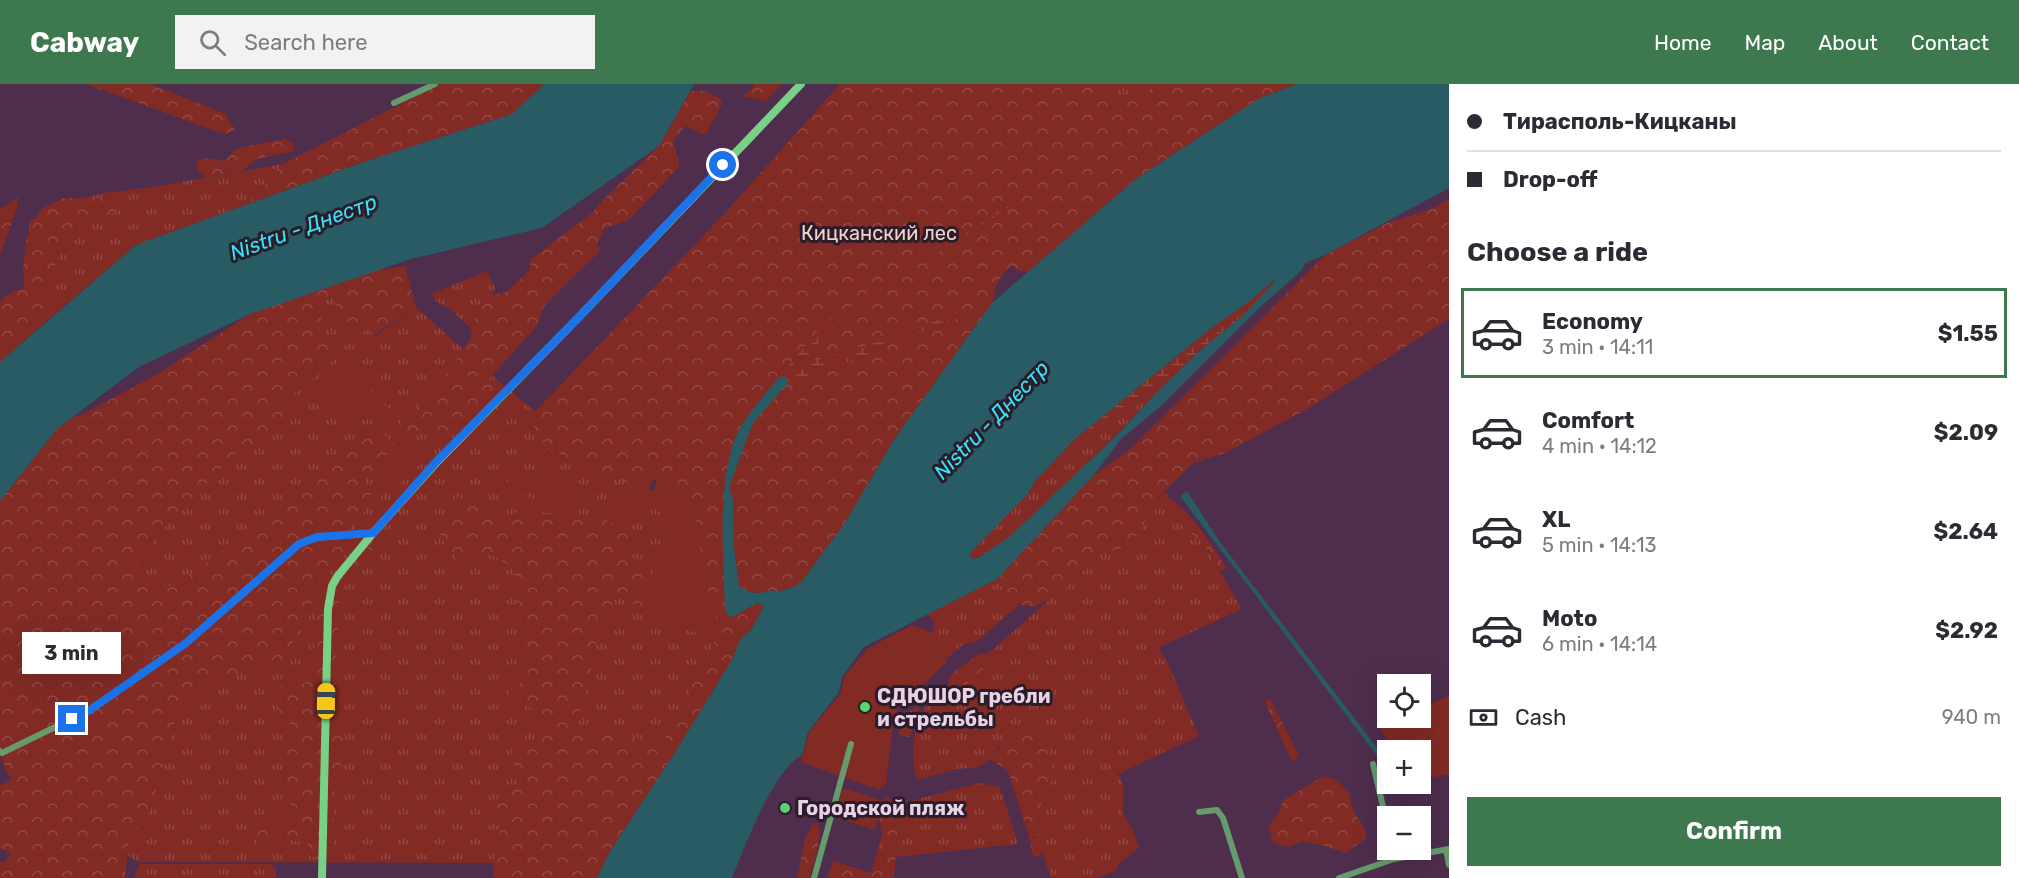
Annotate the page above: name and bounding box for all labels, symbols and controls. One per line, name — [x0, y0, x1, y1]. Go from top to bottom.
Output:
search box — [175, 15, 595, 69]
text: Cabway — [30, 26, 139, 59]
icon: search — [196, 26, 229, 59]
text: Search here — [244, 29, 368, 56]
text: Home — [1654, 30, 1711, 55]
text: Map — [1744, 30, 1785, 55]
text: About — [1818, 30, 1878, 55]
text: Contact — [1911, 30, 1989, 55]
text: Тирасполь-Кицканы — [1503, 108, 1737, 135]
route start — [709, 151, 736, 178]
text: Drop-off — [1503, 166, 1598, 193]
water label: Nistru - Днестр — [226, 189, 380, 265]
park label: Кицканский лес — [801, 221, 957, 245]
text: Choose a ride — [1467, 236, 1648, 268]
icon: car — [1470, 306, 1524, 360]
text: Economy — [1542, 308, 1643, 335]
text: $1.55 — [1938, 320, 1998, 347]
text: 3 min · 14:11 — [1542, 335, 1653, 359]
water label: Nistru - Днестр — [928, 356, 1054, 484]
icon: car — [1470, 405, 1524, 459]
text: Comfort — [1542, 407, 1634, 434]
text: $2.09 — [1934, 419, 1998, 446]
text: 4 min · 14:12 — [1542, 434, 1657, 458]
icon: car — [1470, 504, 1524, 558]
text: XL — [1542, 506, 1570, 533]
text: $2.64 — [1934, 518, 1998, 545]
text: 5 min · 14:13 — [1542, 533, 1657, 557]
icon: car — [1470, 603, 1524, 657]
text: Moto — [1542, 605, 1597, 632]
text: $2.92 — [1935, 617, 1998, 644]
callout: 3 min — [22, 632, 122, 674]
text: 6 min · 14:14 — [1542, 632, 1657, 656]
text: 3 min — [44, 641, 99, 665]
map controls — [1377, 674, 1431, 860]
button: locate — [1377, 674, 1431, 728]
car — [317, 683, 335, 719]
place label: СДЮШОР гребли и стрельбы — [877, 684, 1050, 731]
marker: СДЮШОР гребли и стрельбы — [858, 700, 872, 714]
icon: cash — [1467, 701, 1500, 734]
text: Cash — [1515, 704, 1566, 731]
route end — [58, 705, 85, 732]
text: 940 m — [1942, 705, 2001, 729]
button: + — [1377, 740, 1431, 794]
place label: Городской пляж — [797, 796, 964, 820]
button: Confirm — [1467, 797, 2001, 866]
marker: Городской пляж — [778, 801, 792, 815]
button: − — [1377, 806, 1431, 860]

